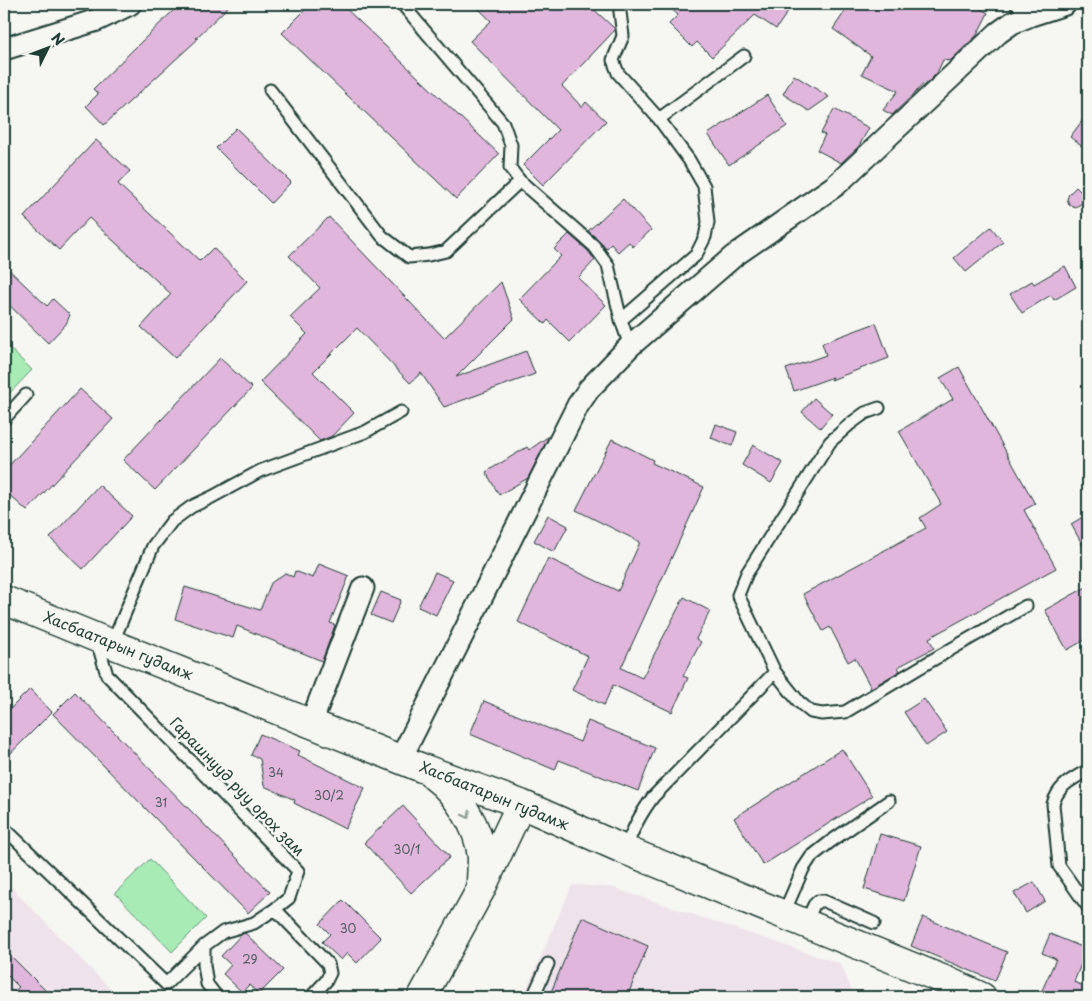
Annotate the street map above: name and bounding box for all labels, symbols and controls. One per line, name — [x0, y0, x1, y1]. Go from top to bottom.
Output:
north arrow — [22, 22, 72, 72]
text: N — [47, 28, 70, 50]
street label: Хасбаатарын гудамж — [41, 604, 197, 685]
street label: Гарашнууд руу орох зам — [165, 711, 311, 861]
street label: Хасбаатарын гудамж — [417, 754, 573, 835]
house number: 34 — [268, 763, 284, 781]
house number: 30/2 — [314, 786, 344, 804]
house number: 31 — [155, 793, 167, 811]
one-way arrow — [461, 810, 471, 819]
house number: 30/1 — [394, 840, 420, 858]
house number: 30 — [340, 919, 357, 937]
house number: 29 — [242, 950, 258, 968]

